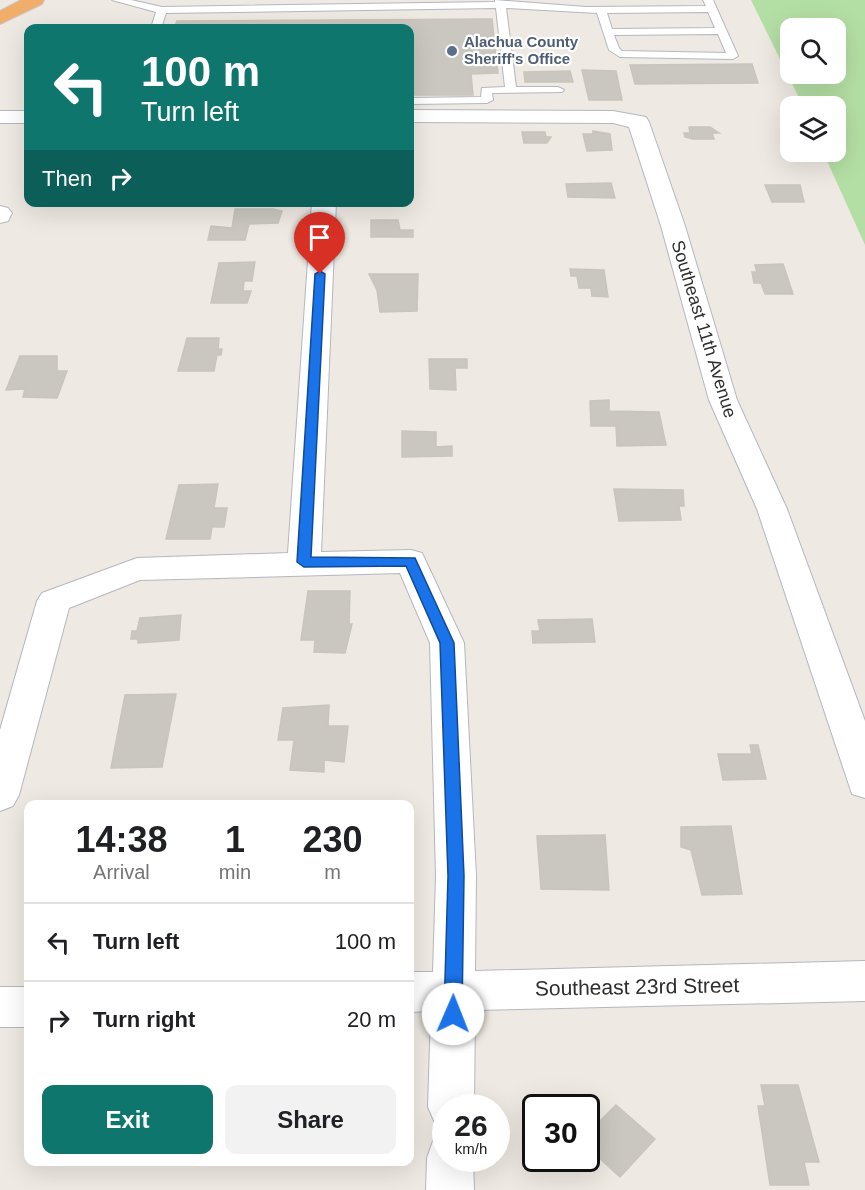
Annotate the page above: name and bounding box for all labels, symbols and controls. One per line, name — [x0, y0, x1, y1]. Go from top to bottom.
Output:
map controls — [780, 18, 846, 162]
button: search — [780, 18, 846, 84]
place label: Alachua County Sheriff's Office — [464, 33, 579, 67]
marker: Alachua County Sheriff's Office — [445, 44, 459, 58]
icon: left — [42, 48, 120, 126]
text: 100 m — [141, 48, 260, 95]
button: layers — [780, 96, 846, 162]
text: Turn left — [141, 97, 239, 127]
icon: right — [104, 162, 137, 195]
text: Then — [42, 166, 92, 191]
pin — [294, 212, 345, 274]
icon: arrive — [303, 221, 336, 254]
street label: Southeast 11th Avenue — [667, 238, 741, 420]
text: 14:38 — [75, 819, 167, 860]
text: 1 — [225, 819, 245, 860]
text: 230 — [302, 819, 363, 860]
text: Arrival — [93, 861, 150, 883]
text: min — [219, 861, 251, 883]
text: m — [324, 861, 341, 883]
icon: left — [42, 926, 75, 959]
text: Turn left — [93, 929, 179, 954]
text: 100 m — [335, 929, 396, 954]
street label: Southeast 23rd Street — [535, 973, 739, 1000]
position arrow — [421, 982, 485, 1046]
icon: right — [42, 1004, 75, 1037]
text: Turn right — [93, 1007, 195, 1032]
text: 20 m — [347, 1007, 396, 1032]
button: Exit — [42, 1085, 213, 1154]
button: Share — [225, 1085, 396, 1154]
speed limit sign: 30 — [522, 1094, 600, 1172]
text: 26 — [454, 1109, 488, 1142]
text: km/h — [455, 1140, 487, 1157]

